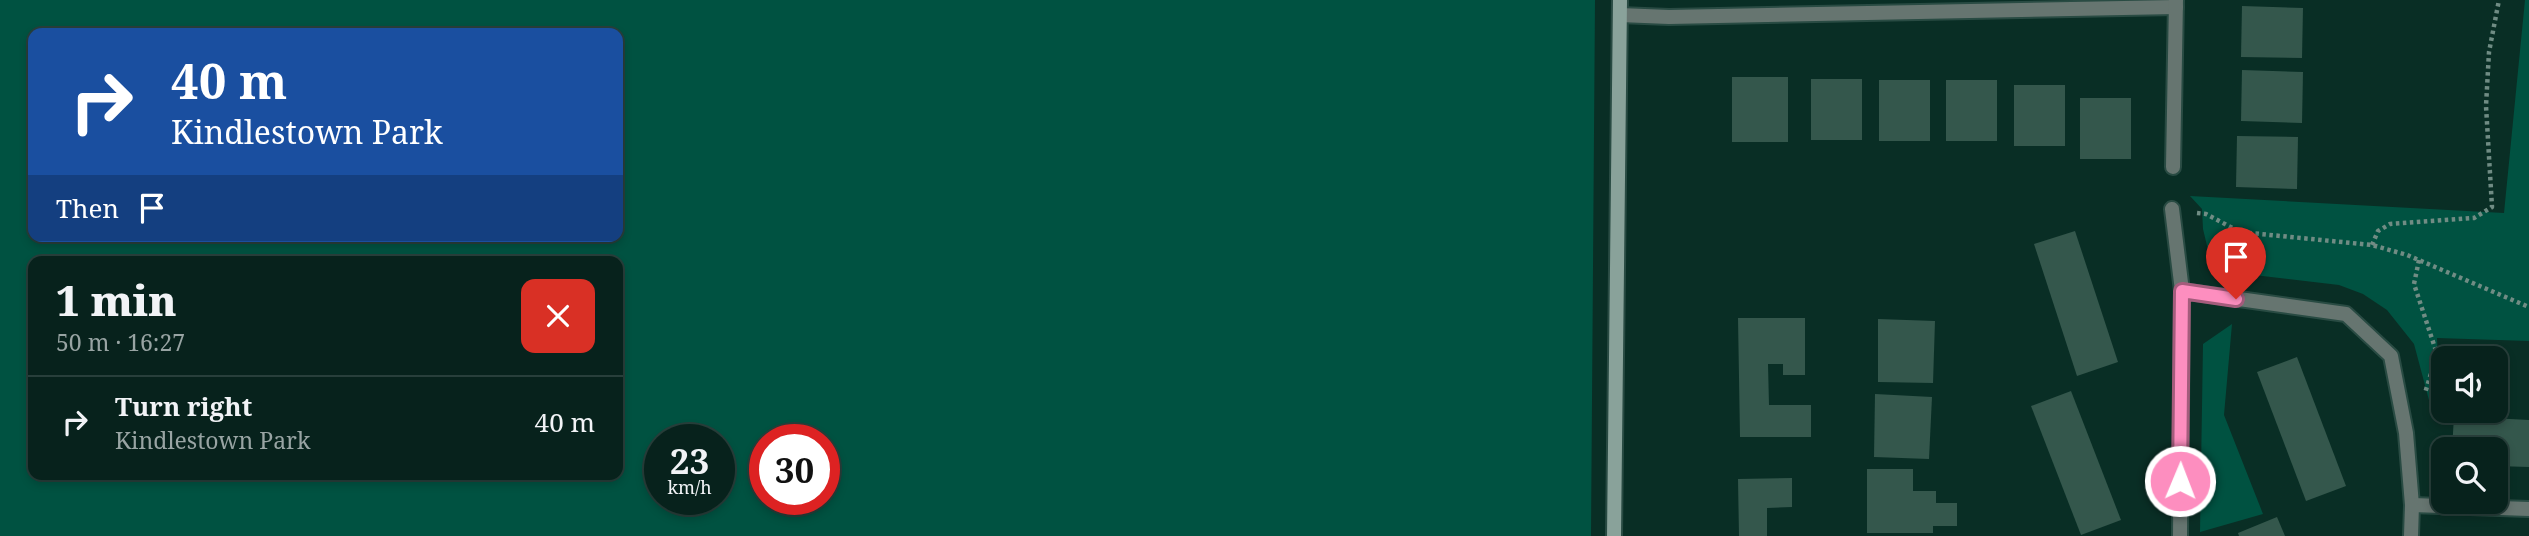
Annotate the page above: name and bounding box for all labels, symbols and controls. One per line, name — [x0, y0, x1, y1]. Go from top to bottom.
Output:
text: 40 m — [171, 47, 287, 113]
icon: right — [56, 56, 147, 147]
text: Kindlestown Park — [171, 110, 443, 153]
icon: arrive — [133, 189, 171, 227]
text: Then — [56, 190, 119, 226]
pin — [2206, 227, 2266, 299]
icon: arrive — [2217, 238, 2255, 276]
text: 1 min — [56, 271, 177, 328]
button: close — [521, 279, 595, 353]
text: 50 m · 16:27 — [56, 326, 185, 358]
map controls — [2431, 346, 2508, 514]
button: sound — [2431, 346, 2508, 423]
text: Turn right — [115, 388, 252, 424]
icon: right — [56, 403, 94, 441]
text: 40 m — [535, 404, 595, 440]
text: Kindlestown Park — [115, 424, 310, 456]
speed limit sign: 30 — [749, 424, 840, 515]
text: 23 — [670, 437, 709, 484]
button: search — [2431, 437, 2508, 514]
position arrow — [2143, 444, 2217, 518]
text: km/h — [667, 475, 712, 499]

